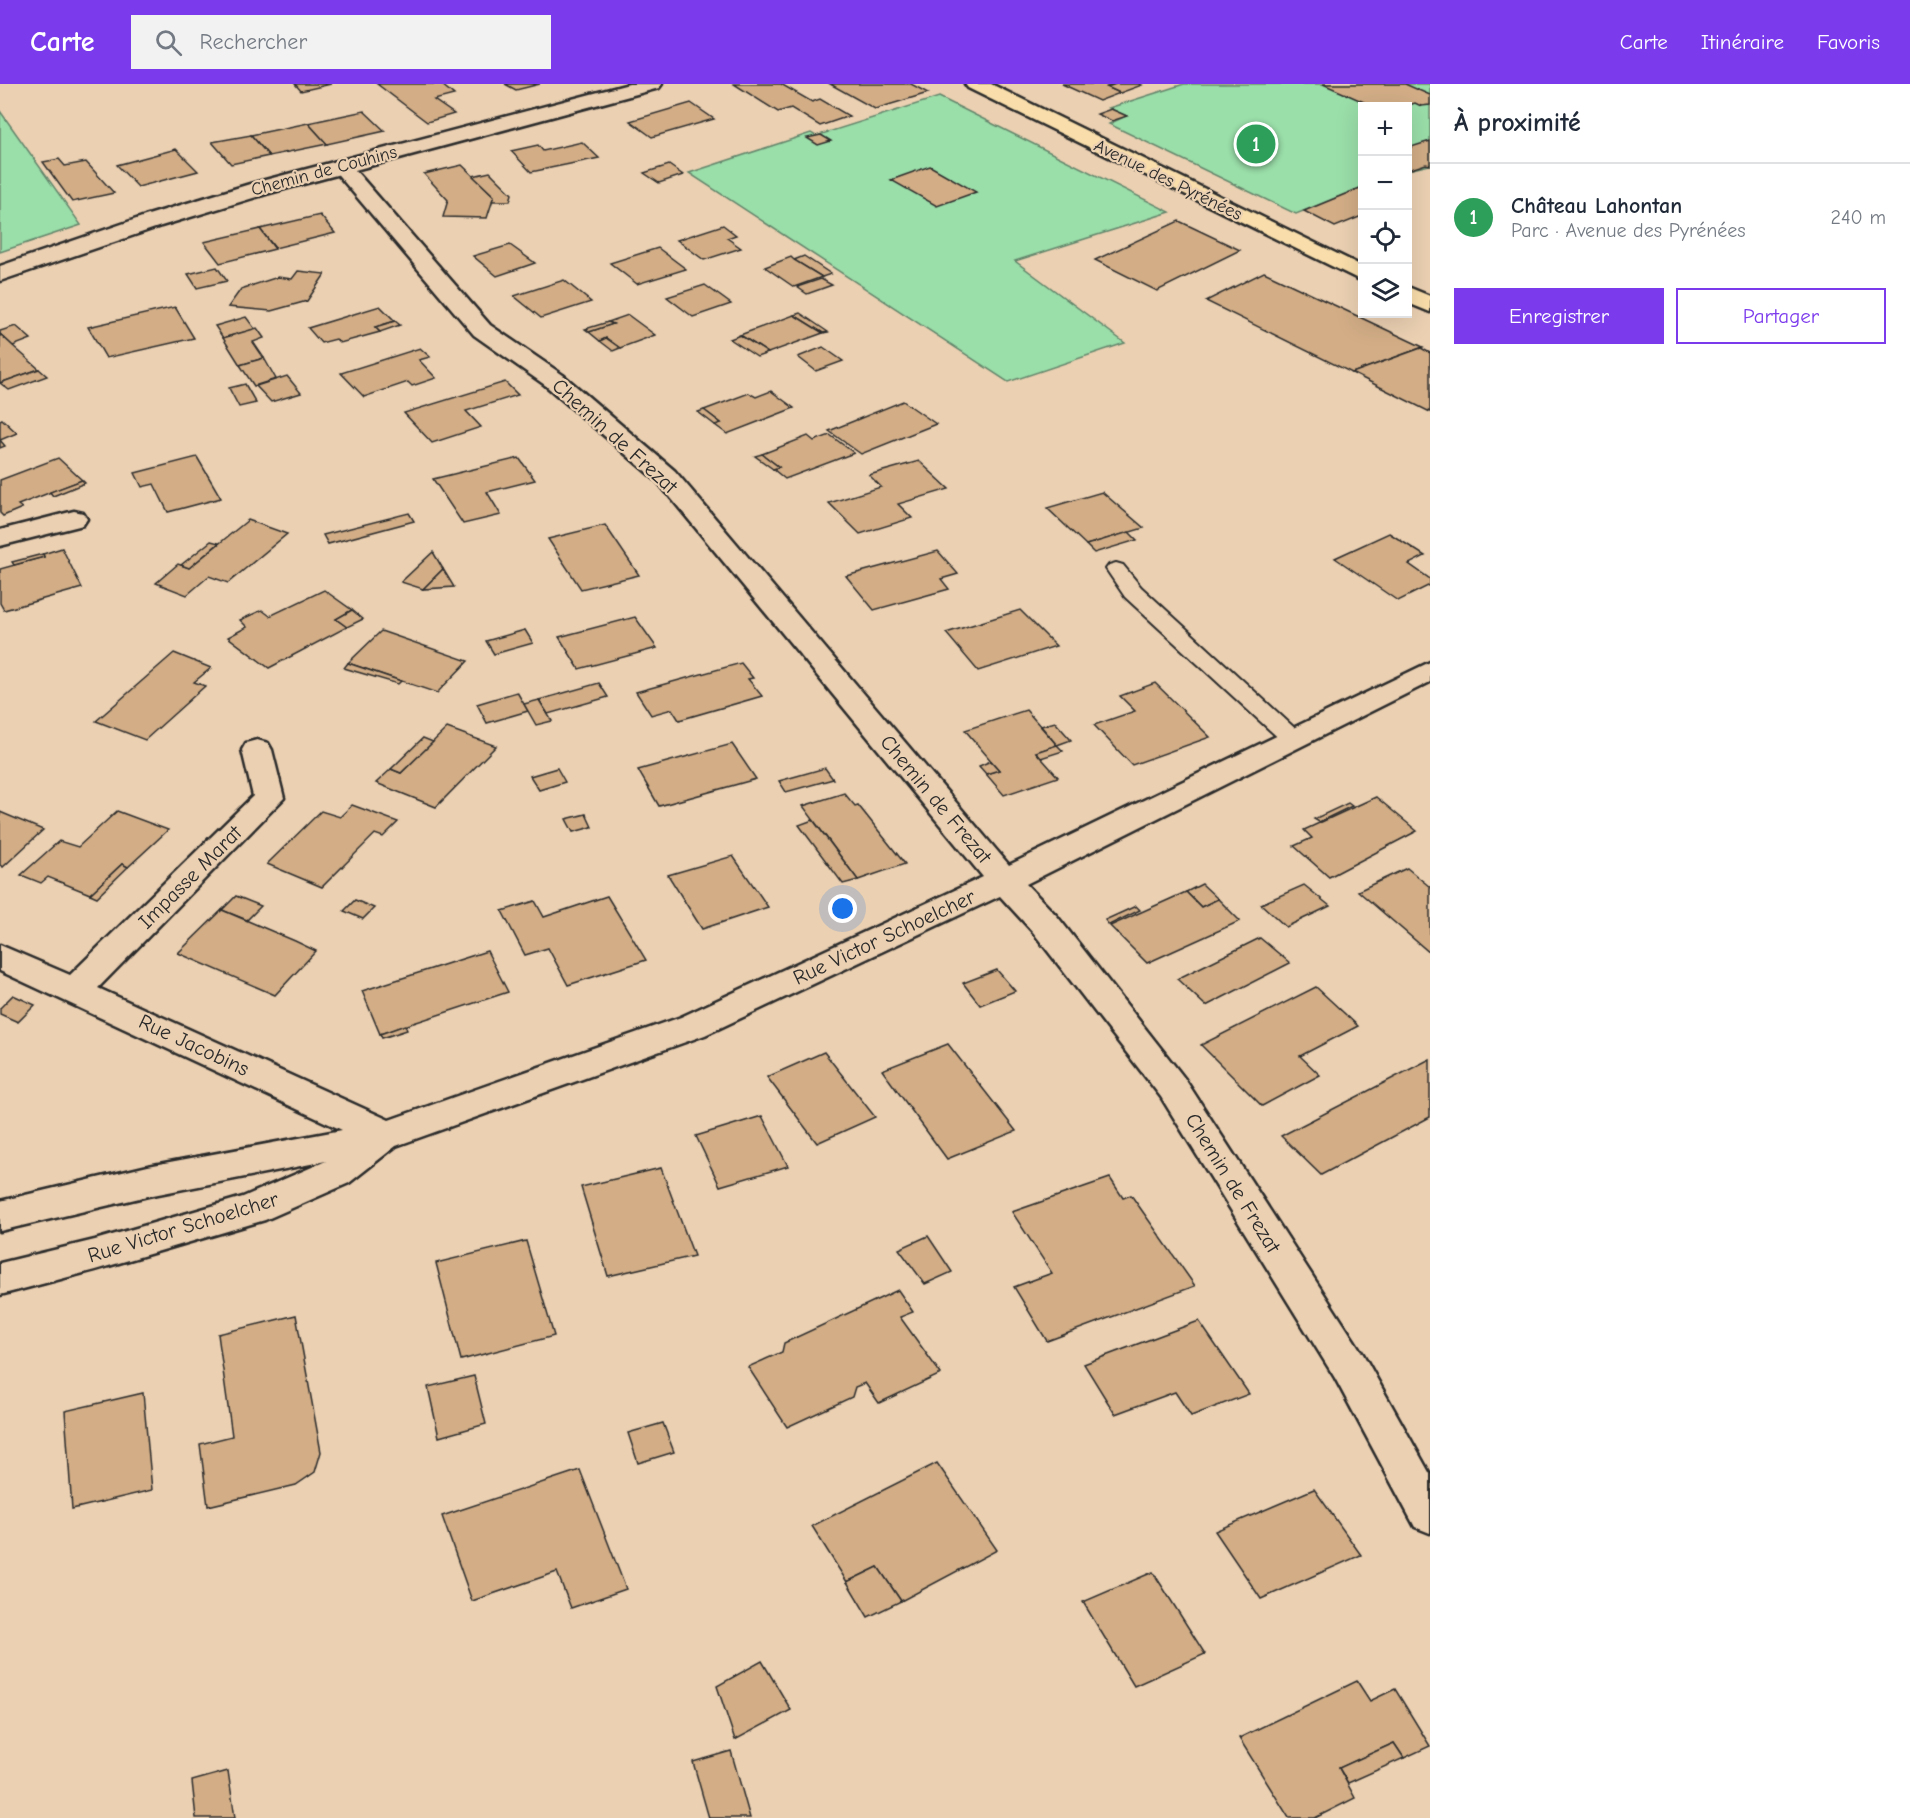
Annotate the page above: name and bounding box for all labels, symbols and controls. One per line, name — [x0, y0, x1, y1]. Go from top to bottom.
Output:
search box — [131, 15, 551, 69]
text: Carte — [30, 26, 95, 58]
icon: search — [152, 26, 185, 59]
text: Rechercher — [200, 29, 307, 55]
text: Carte — [1620, 30, 1668, 54]
text: Itinéraire — [1701, 30, 1784, 54]
text: Favoris — [1817, 30, 1880, 54]
map controls — [1358, 102, 1412, 318]
button: + — [1358, 102, 1412, 156]
text: À proximité — [1454, 108, 1581, 138]
pin: 1 — [1236, 122, 1276, 166]
street label: Avenue des Pyrénées — [1091, 135, 1245, 225]
street label: Chemin de Couhins — [249, 141, 399, 201]
button: − — [1358, 156, 1412, 210]
text: Château Lahontan — [1511, 193, 1682, 219]
text: 1 — [1470, 206, 1477, 229]
text: 240 m — [1831, 206, 1886, 229]
button: locate — [1358, 210, 1412, 264]
text: Parc · Avenue des Pyrénées — [1511, 219, 1746, 242]
button: layers — [1358, 264, 1412, 318]
button: Enregistrer — [1454, 288, 1664, 344]
button: Partager — [1676, 288, 1886, 344]
street label: Chemin de Frezat — [547, 373, 683, 499]
street label: Chemin de Frezat — [875, 730, 997, 869]
street label: Impasse Marat — [134, 820, 247, 933]
street label: Rue Victor Schoelcher — [789, 884, 979, 990]
your location — [828, 894, 857, 923]
street label: Rue Jacobins — [135, 1009, 253, 1081]
street label: Chemin de Frezat — [1180, 1109, 1286, 1258]
street label: Rue Victor Schoelcher — [85, 1186, 282, 1267]

